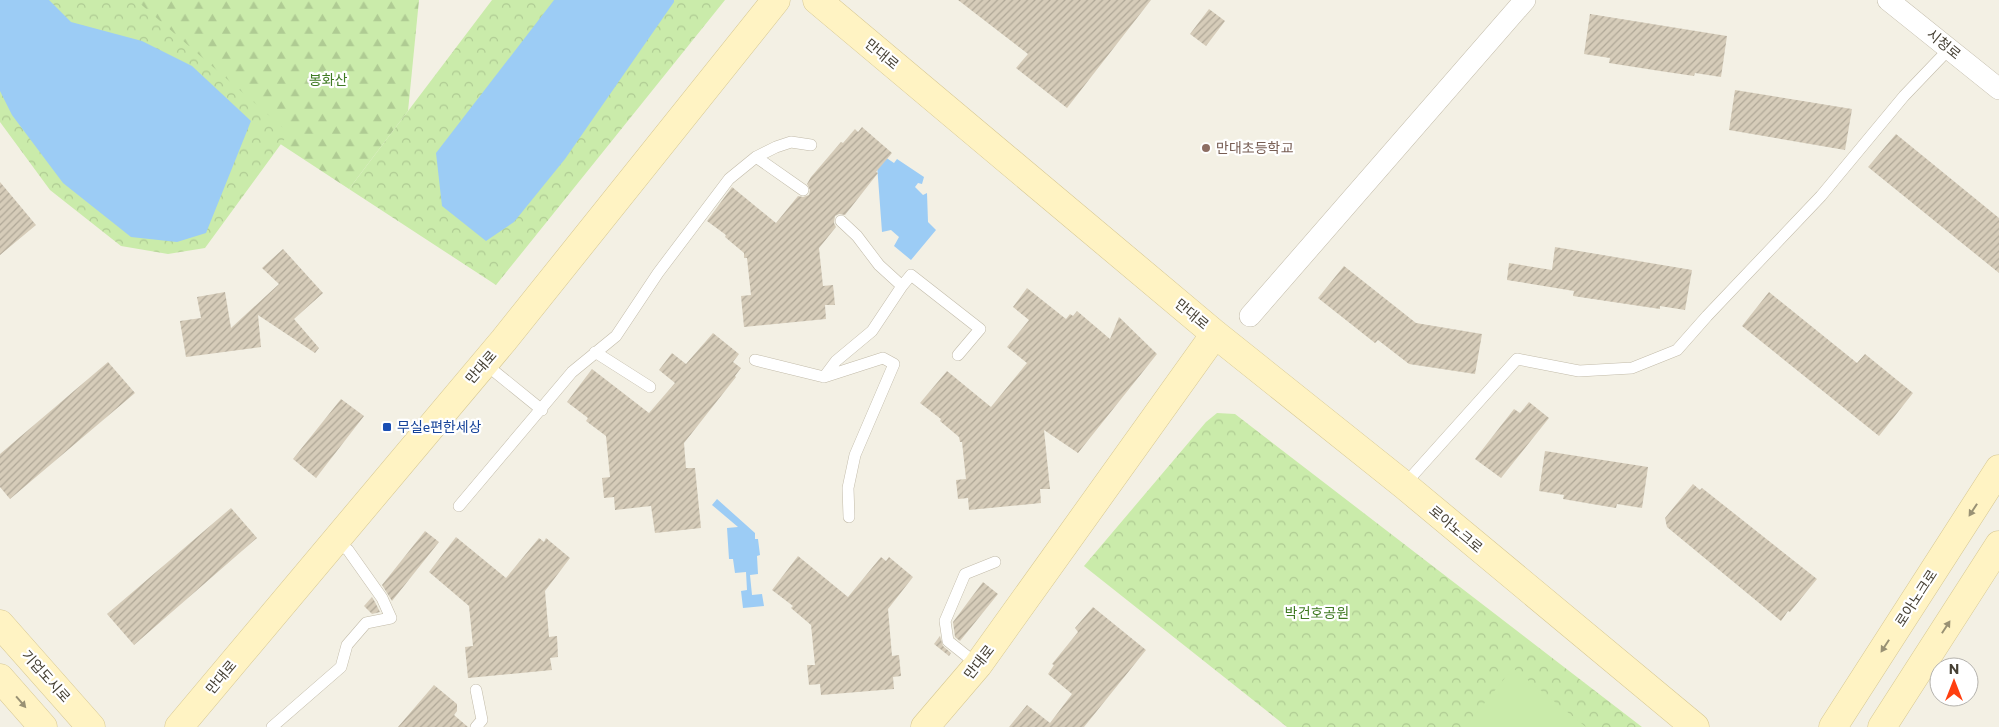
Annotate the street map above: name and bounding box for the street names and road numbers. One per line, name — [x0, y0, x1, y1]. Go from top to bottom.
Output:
street label: 시청로 — [1924, 25, 1965, 62]
street label: 만대로 — [862, 35, 903, 73]
street label: 만대로 — [1172, 295, 1213, 333]
street label: 만대로 — [462, 346, 500, 387]
street label: 로아노크로 — [1426, 501, 1487, 556]
street label: 로아노크로 — [1891, 566, 1940, 629]
street label: 만대로 — [960, 641, 997, 682]
street label: 기업도시로 — [19, 646, 74, 705]
street label: 만대로 — [202, 656, 240, 697]

